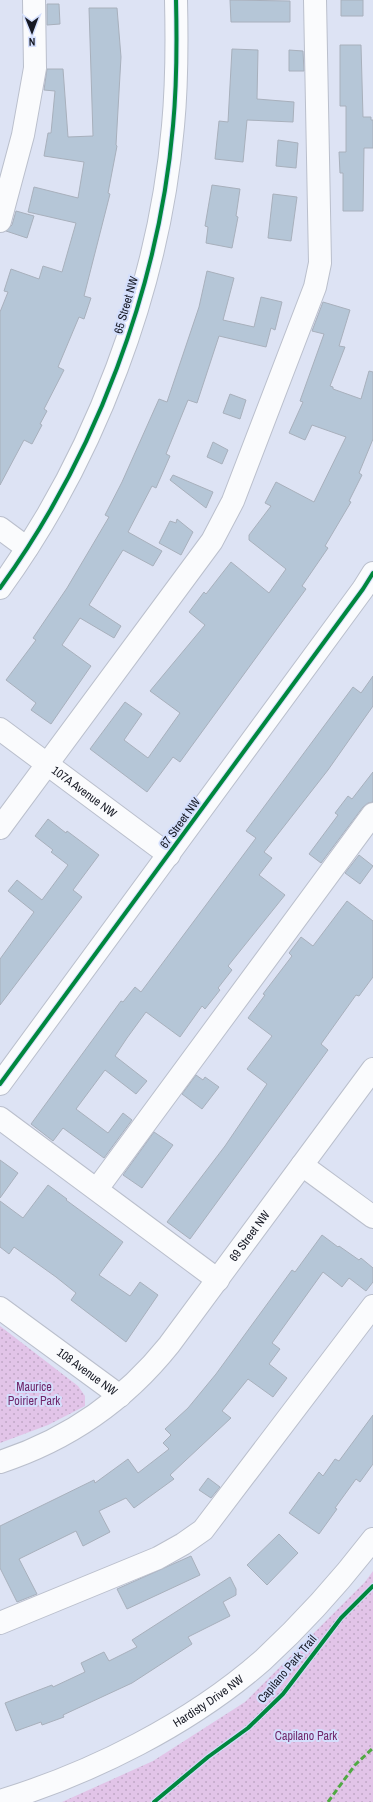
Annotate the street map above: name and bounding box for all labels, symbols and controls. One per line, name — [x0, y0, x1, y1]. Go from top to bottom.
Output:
north arrow — [12, 12, 52, 52]
text: N — [29, 35, 36, 49]
street label: 65 Street NW — [110, 274, 142, 336]
street label: 107A Avenue NW — [48, 762, 120, 822]
street label: 67 Street NW — [156, 794, 204, 852]
street label: 69 Street NW — [226, 1207, 274, 1265]
street label: 108 Avenue NW — [54, 1344, 121, 1400]
park label: Maurice Poirier Park — [8, 1379, 60, 1409]
street label: Capilano Park Trail — [254, 1632, 320, 1706]
street label: Hardisty Drive NW — [170, 1671, 247, 1731]
park label: Capilano Park — [275, 1728, 337, 1744]

